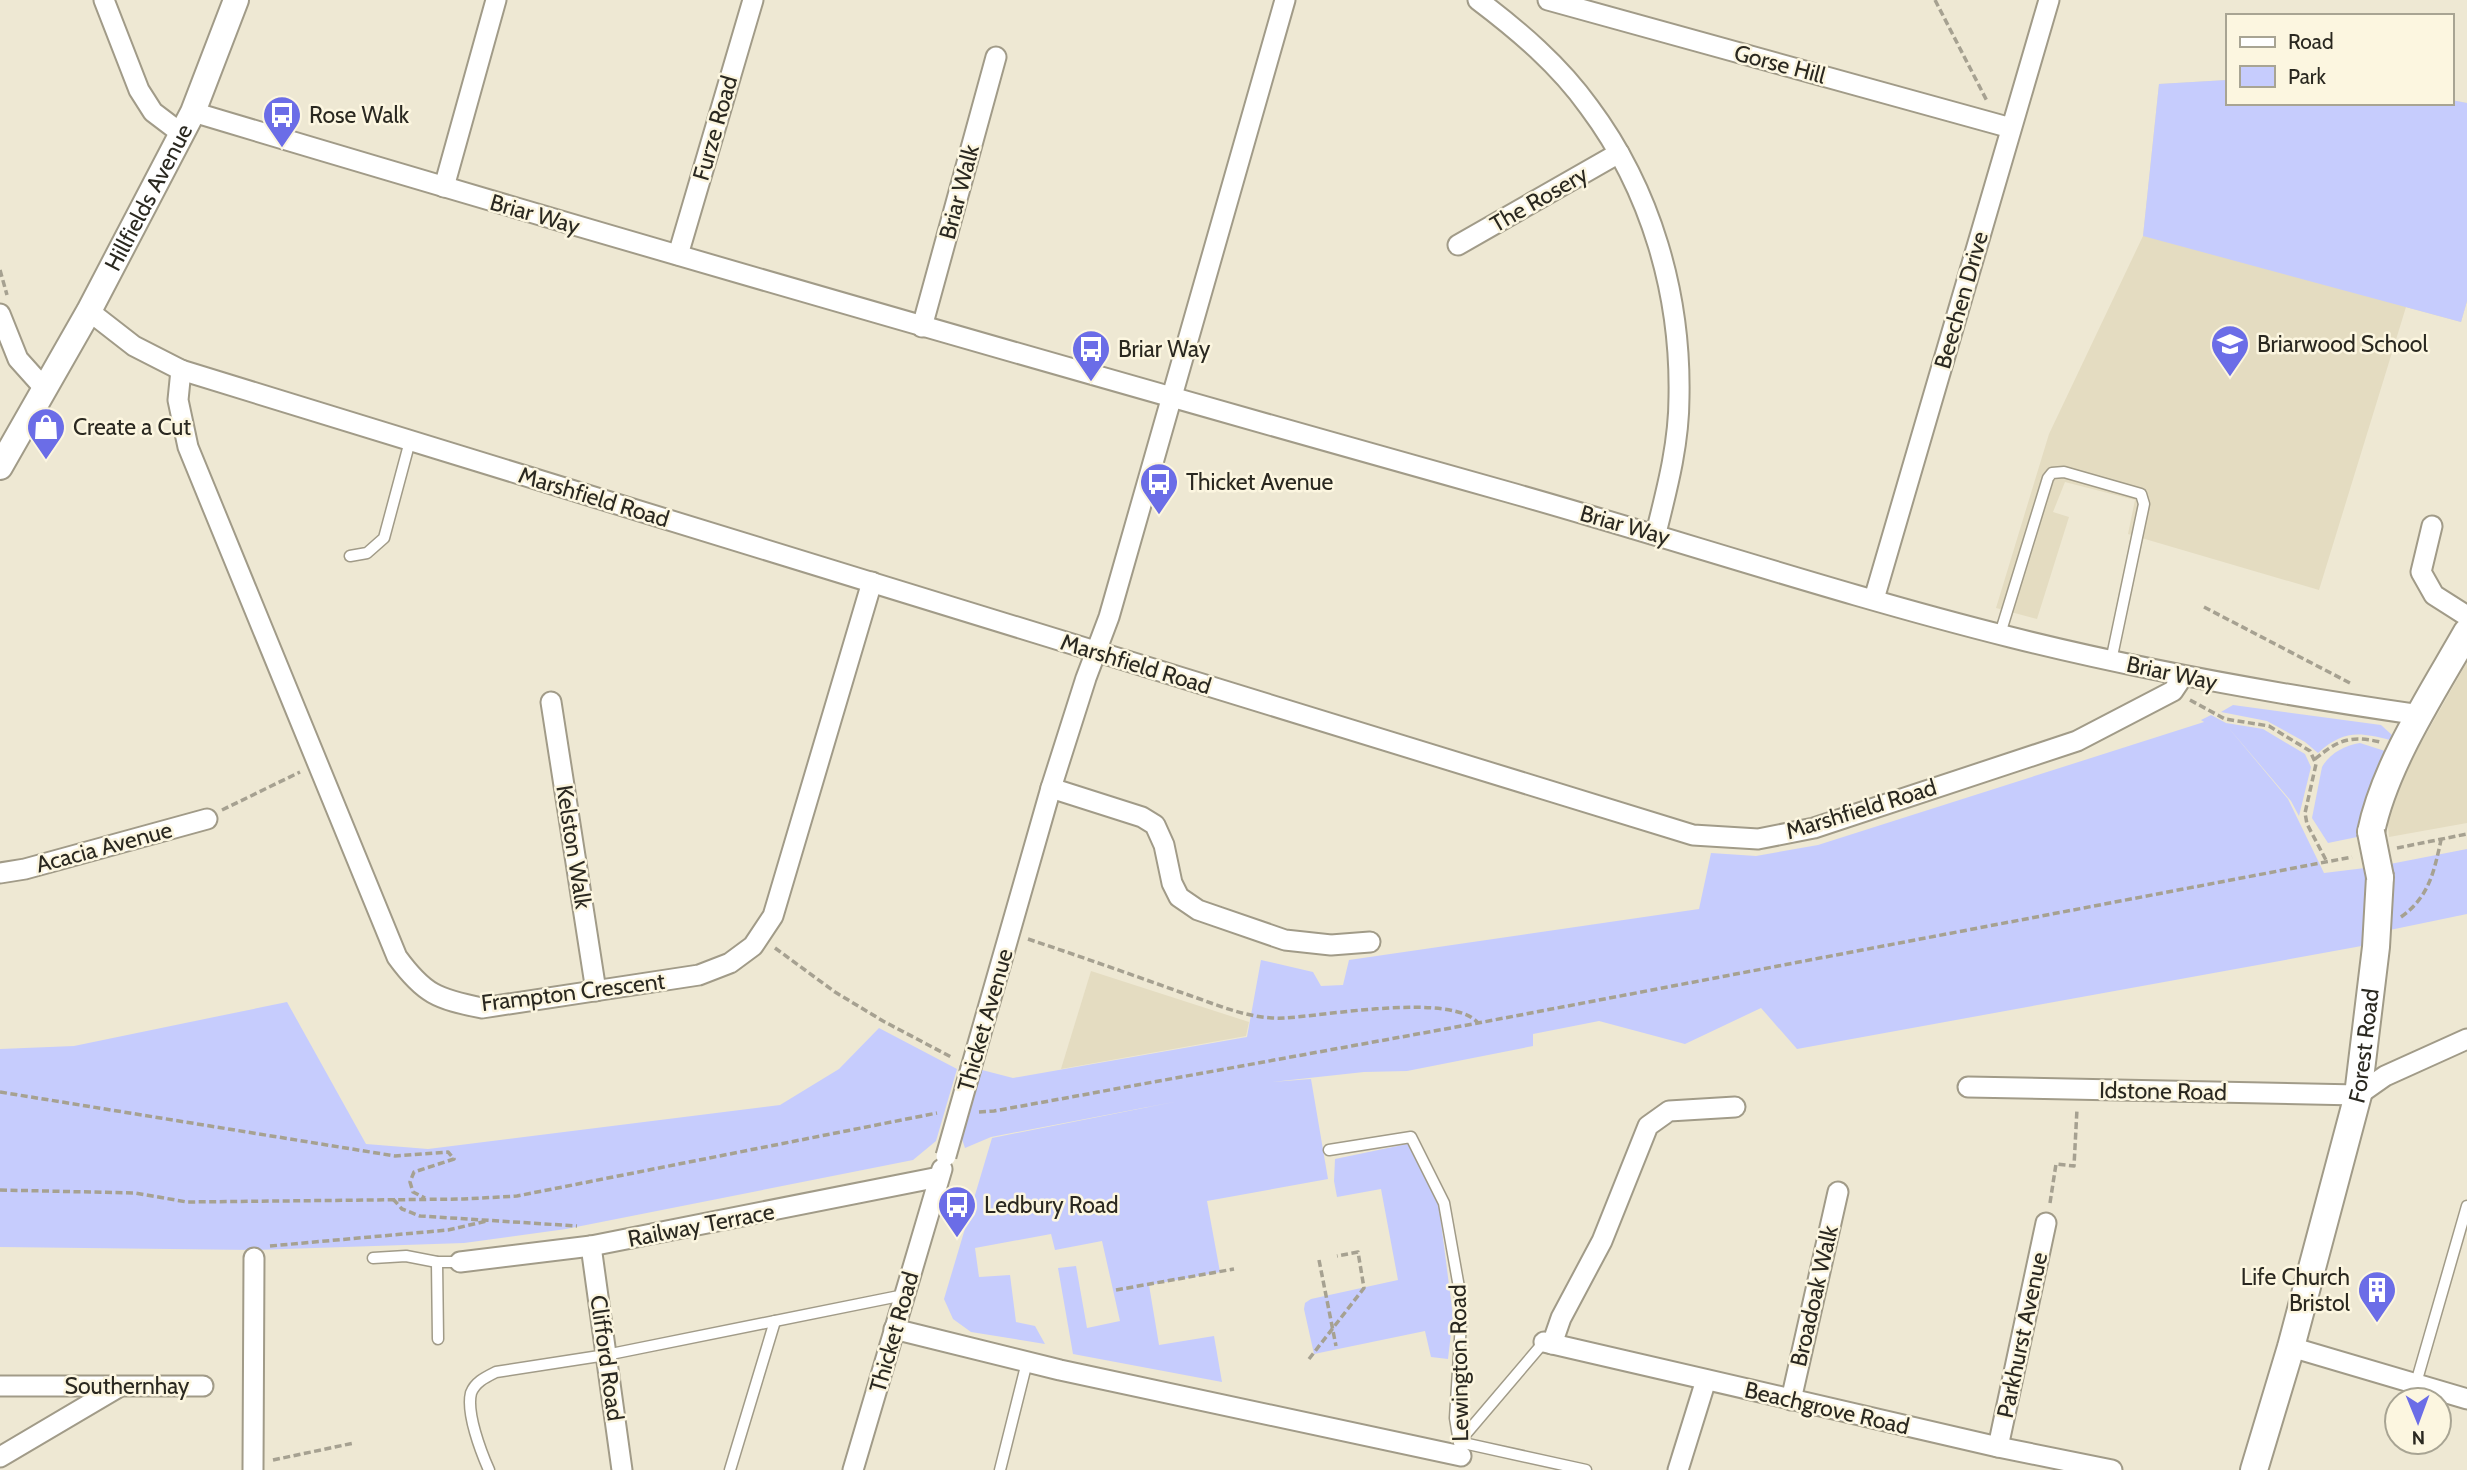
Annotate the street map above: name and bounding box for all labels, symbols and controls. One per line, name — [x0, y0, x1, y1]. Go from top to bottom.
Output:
legend — [2226, 14, 2453, 105]
text: Road — [2288, 29, 2334, 54]
street label: Gorse Hill — [1731, 38, 1829, 90]
text: Park — [2288, 64, 2326, 89]
street label: Furze Road — [687, 72, 743, 184]
bus stop icon: Rose Walk — [261, 94, 303, 149]
place label: Rose Walk — [309, 101, 410, 129]
street label: Hillfields Avenue — [99, 119, 198, 275]
street label: Briar Walk — [933, 141, 985, 242]
street label: The Rosery — [1485, 160, 1593, 238]
street label: Briar Way — [487, 188, 584, 240]
street label: Beechen Drive — [1928, 228, 1994, 372]
school or university icon: Briarwood School — [2209, 323, 2251, 378]
bus stop icon: Briar Way — [1070, 328, 1112, 383]
place label: Briarwood School — [2257, 330, 2428, 358]
place label: Briar Way — [1118, 335, 1211, 363]
shop icon: Create a Cut — [25, 406, 67, 461]
place label: Create a Cut — [73, 413, 191, 441]
street label: Marshfield Road — [515, 461, 673, 533]
bus stop icon: Thicket Avenue — [1138, 461, 1180, 516]
place label: Thicket Avenue — [1186, 468, 1334, 496]
street label: Briar Way — [1577, 499, 1674, 551]
street label: Marshfield Road — [1057, 628, 1215, 700]
street label: Briar Way — [2124, 650, 2220, 696]
street label: Marshfield Road — [1782, 773, 1940, 845]
street label: Kelston Walk — [550, 783, 598, 912]
street label: Acacia Avenue — [33, 815, 175, 879]
street label: Thicket Avenue — [951, 945, 1019, 1095]
street label: Frampton Crescent — [479, 967, 667, 1017]
street label: Forest Road — [2343, 987, 2385, 1106]
street label: Idstone Road — [2099, 1076, 2227, 1106]
bus stop icon: Ledbury Road — [936, 1184, 978, 1239]
place label: Ledbury Road — [984, 1191, 1119, 1219]
street label: Railway Terrace — [625, 1197, 777, 1253]
street label: Broadoak Walk — [1784, 1222, 1844, 1369]
street label: Parkhurst Avenue — [1991, 1249, 2053, 1420]
place label: Life Church Bristol — [2241, 1263, 2351, 1317]
street label: Thicket Road — [863, 1268, 925, 1396]
building icon: Life Church Bristol — [2356, 1269, 2398, 1324]
street label: Lewington Road — [1444, 1284, 1474, 1442]
street label: Clifford Road — [584, 1293, 630, 1423]
street label: Southernhay — [65, 1372, 190, 1400]
street label: Beachgrove Road — [1742, 1375, 1912, 1441]
north arrow — [2383, 1386, 2453, 1456]
text: N — [2411, 1426, 2425, 1449]

